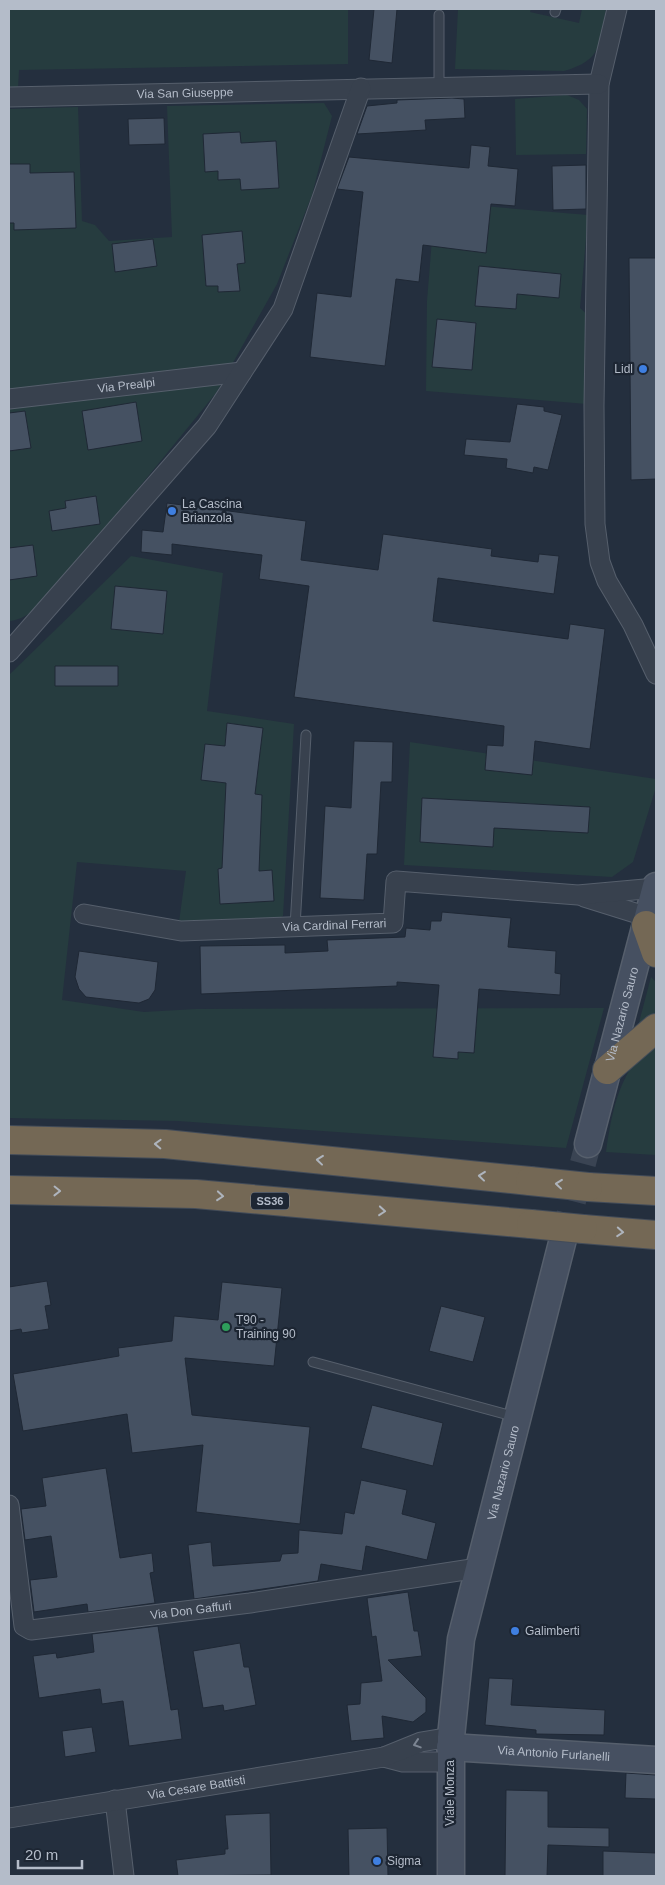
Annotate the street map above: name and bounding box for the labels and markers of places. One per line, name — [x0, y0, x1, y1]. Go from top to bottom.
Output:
place label: Lidl — [614, 362, 633, 376]
marker: Lidl — [637, 363, 649, 375]
place label: La Cascina Brianzola — [182, 497, 242, 525]
marker: La Cascina Brianzola — [166, 505, 178, 517]
place label: T90 - Training 90 — [236, 1313, 296, 1341]
marker: T90 - Training 90 — [220, 1321, 232, 1333]
place label: Galimberti — [525, 1624, 580, 1638]
marker: Galimberti — [509, 1625, 521, 1637]
place label: Sigma — [387, 1854, 421, 1868]
marker: Sigma — [371, 1855, 383, 1867]

